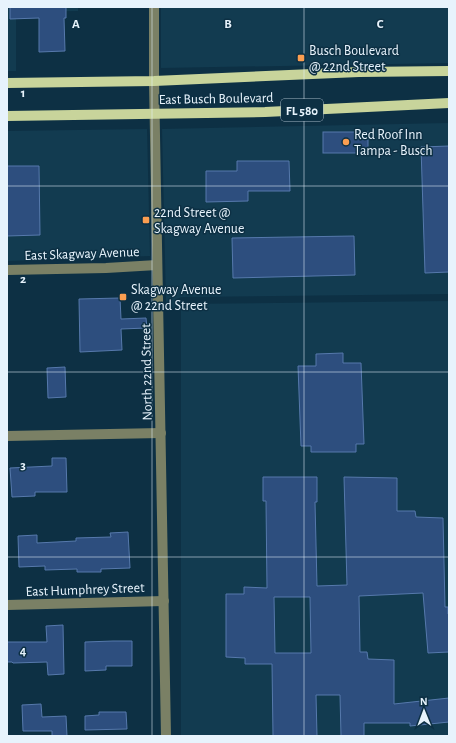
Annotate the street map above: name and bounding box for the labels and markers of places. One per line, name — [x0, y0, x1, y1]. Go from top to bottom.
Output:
place label: Busch Boulevard @ 22nd Street — [309, 44, 399, 74]
marker: Busch Boulevard @ 22nd Street — [296, 53, 306, 63]
place label: Red Roof Inn Tampa - Busch — [354, 128, 432, 158]
marker: Red Roof Inn Tampa - Busch — [341, 137, 351, 147]
place label: 22nd Street @ Skagway Avenue — [154, 206, 244, 236]
marker: 22nd Street @ Skagway Avenue — [141, 215, 151, 225]
place label: Skagway Avenue @ 22nd Street — [131, 283, 221, 313]
marker: Skagway Avenue @ 22nd Street — [118, 292, 128, 302]

